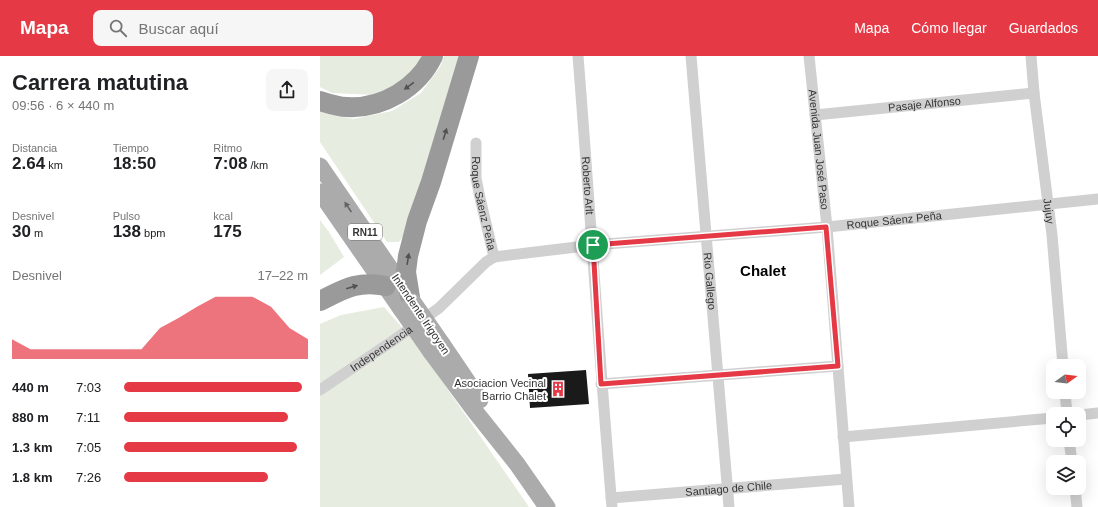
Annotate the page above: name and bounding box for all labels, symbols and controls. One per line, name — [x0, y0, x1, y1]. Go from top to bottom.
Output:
search box — [93, 10, 373, 46]
text: Mapa — [20, 17, 69, 38]
icon: search — [107, 17, 129, 39]
text: Buscar aquí — [139, 20, 219, 37]
text: Mapa — [854, 20, 889, 36]
text: Cómo llegar — [911, 20, 987, 36]
text: Guardados — [1009, 20, 1078, 36]
button: share — [266, 69, 308, 111]
text: Carrera matutina — [12, 70, 188, 95]
one-way arrow — [403, 82, 414, 90]
street label: Avenida Juan José Paso — [807, 89, 831, 210]
street label: Pasaje Alfonso — [888, 94, 961, 114]
text: 09:56 · 6 × 440 m — [12, 98, 114, 113]
one-way arrow — [442, 128, 448, 140]
text: Distancia — [12, 142, 57, 154]
text: Tiempo — [113, 142, 149, 154]
text: Ritmo — [213, 142, 242, 154]
text: 2.64 — [12, 154, 45, 173]
text: 18:50 — [113, 154, 156, 173]
text: 7:08 — [213, 154, 247, 173]
street label: Roque Sáenz Peña — [470, 156, 498, 252]
street label: Roberto Arlt — [580, 156, 596, 215]
text: km — [45, 159, 63, 171]
text: /km — [247, 159, 268, 171]
street label: Jujuy — [1041, 197, 1057, 225]
one-way arrow — [344, 202, 352, 213]
street label: Roque Sáenz Peña — [846, 209, 943, 231]
text: Desnivel — [12, 210, 54, 222]
text: Pulso — [113, 210, 140, 222]
text: kcal — [213, 210, 233, 222]
text: 30 — [12, 222, 31, 241]
text: 138 — [113, 222, 141, 241]
text: 175 — [213, 222, 242, 241]
road number: RN11 — [348, 224, 382, 240]
text: m — [31, 227, 43, 239]
text: bpm — [141, 227, 166, 239]
pin — [576, 228, 610, 262]
icon: arrive — [582, 234, 604, 256]
one-way arrow — [405, 252, 411, 265]
street label: Rio Gallego — [702, 252, 718, 310]
district label: Chalet — [740, 262, 786, 279]
text: Desnivel — [12, 268, 62, 283]
text: 17–22 m — [257, 268, 308, 283]
street label: Intendente Irigoyen — [390, 272, 452, 356]
one-way arrow — [346, 284, 358, 290]
street label: Independencia — [348, 323, 415, 374]
north arrow — [1046, 359, 1086, 399]
map controls — [1046, 359, 1086, 495]
place label: Asociacion Vecinal Barrio Chalet — [454, 377, 546, 402]
text: 440 m — [12, 380, 49, 395]
text: 7:03 — [76, 380, 101, 395]
building icon: Asociacion Vecinal Barrio Chalet — [549, 380, 567, 398]
button: locate — [1046, 407, 1086, 447]
text: 880 m — [12, 410, 49, 425]
text: 7:11 — [76, 410, 100, 425]
text: 1.3 km — [12, 440, 52, 455]
text: 7:05 — [76, 440, 101, 455]
button: layers — [1046, 455, 1086, 495]
text: 1.8 km — [12, 470, 52, 485]
text: 7:26 — [76, 470, 101, 485]
street label: Santiago de Chile — [685, 479, 772, 498]

